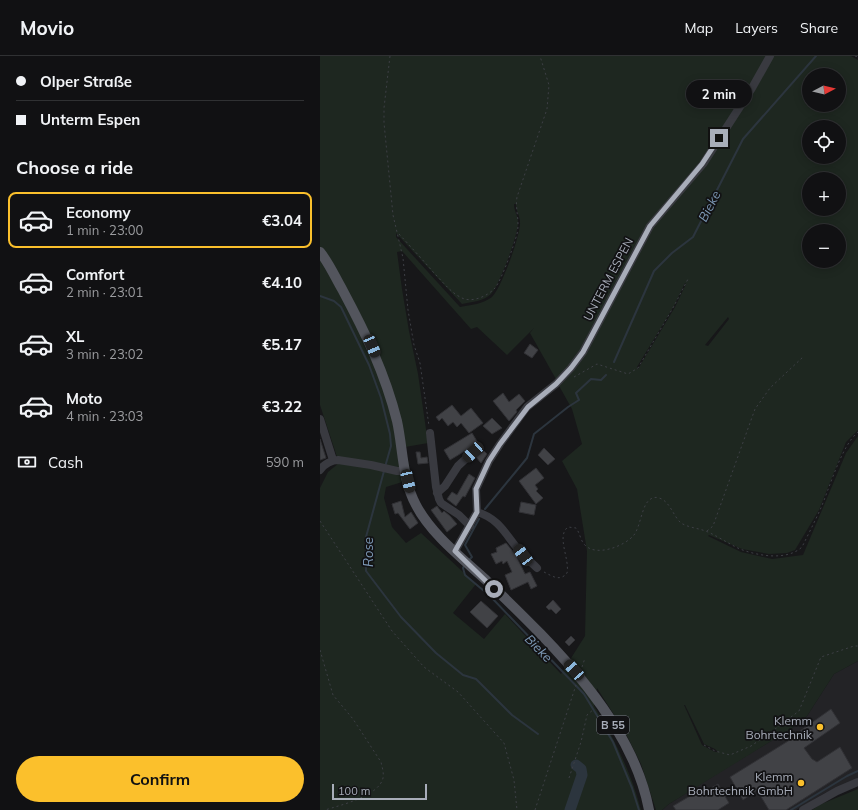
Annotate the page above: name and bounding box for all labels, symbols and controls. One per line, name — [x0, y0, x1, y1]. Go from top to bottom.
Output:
text: Movio — [20, 16, 74, 40]
text: Map — [684, 19, 713, 37]
text: Layers — [735, 19, 778, 37]
text: Share — [800, 19, 838, 37]
north arrow — [802, 68, 846, 112]
map controls — [802, 68, 846, 268]
text: Olper Straße — [40, 72, 132, 91]
callout: 2 min — [686, 80, 752, 108]
text: 2 min — [702, 86, 736, 102]
text: Unterm Espen — [40, 110, 140, 129]
button: locate — [802, 120, 846, 164]
route end — [710, 129, 728, 147]
text: Choose a ride — [16, 156, 133, 179]
button: + — [802, 172, 846, 216]
water label: Bieke — [694, 188, 724, 224]
icon: car — [18, 202, 54, 238]
text: Economy — [66, 203, 131, 222]
text: €3.04 — [262, 211, 302, 230]
text: 1 min · 23:00 — [66, 222, 143, 238]
button: − — [802, 224, 846, 268]
street label: UNTERM ESPEN — [580, 235, 636, 323]
icon: car — [18, 264, 54, 300]
text: Comfort — [66, 265, 124, 284]
text: €4.10 — [262, 273, 302, 292]
text: 2 min · 23:01 — [66, 284, 143, 300]
icon: car — [18, 326, 54, 362]
text: XL — [66, 327, 84, 346]
car — [362, 333, 382, 359]
text: €5.17 — [262, 335, 302, 354]
text: 3 min · 23:02 — [66, 346, 143, 362]
icon: car — [18, 388, 54, 424]
text: Moto — [66, 389, 102, 408]
text: €3.22 — [262, 397, 302, 416]
text: 4 min · 23:03 — [66, 408, 143, 424]
car — [460, 439, 486, 465]
icon: cash — [16, 451, 38, 473]
text: Cash — [48, 453, 83, 472]
text: 590 m — [266, 454, 304, 470]
car — [399, 468, 417, 494]
water label: Rose — [360, 537, 376, 567]
car — [511, 542, 535, 568]
route start — [485, 580, 503, 598]
water label: Bieke — [522, 631, 556, 665]
car — [562, 657, 586, 683]
place label: Klemm Bohrtechnik — [746, 713, 813, 742]
road number: B 55 — [597, 716, 629, 734]
marker: Klemm Bohrtechnik — [815, 722, 825, 732]
button: Confirm — [16, 756, 304, 802]
place label: Klemm Bohrtechnik GmbH — [688, 769, 793, 798]
marker: Klemm Bohrtechnik GmbH — [796, 778, 806, 788]
scale bar — [332, 782, 427, 801]
text: 100 m — [338, 784, 370, 798]

